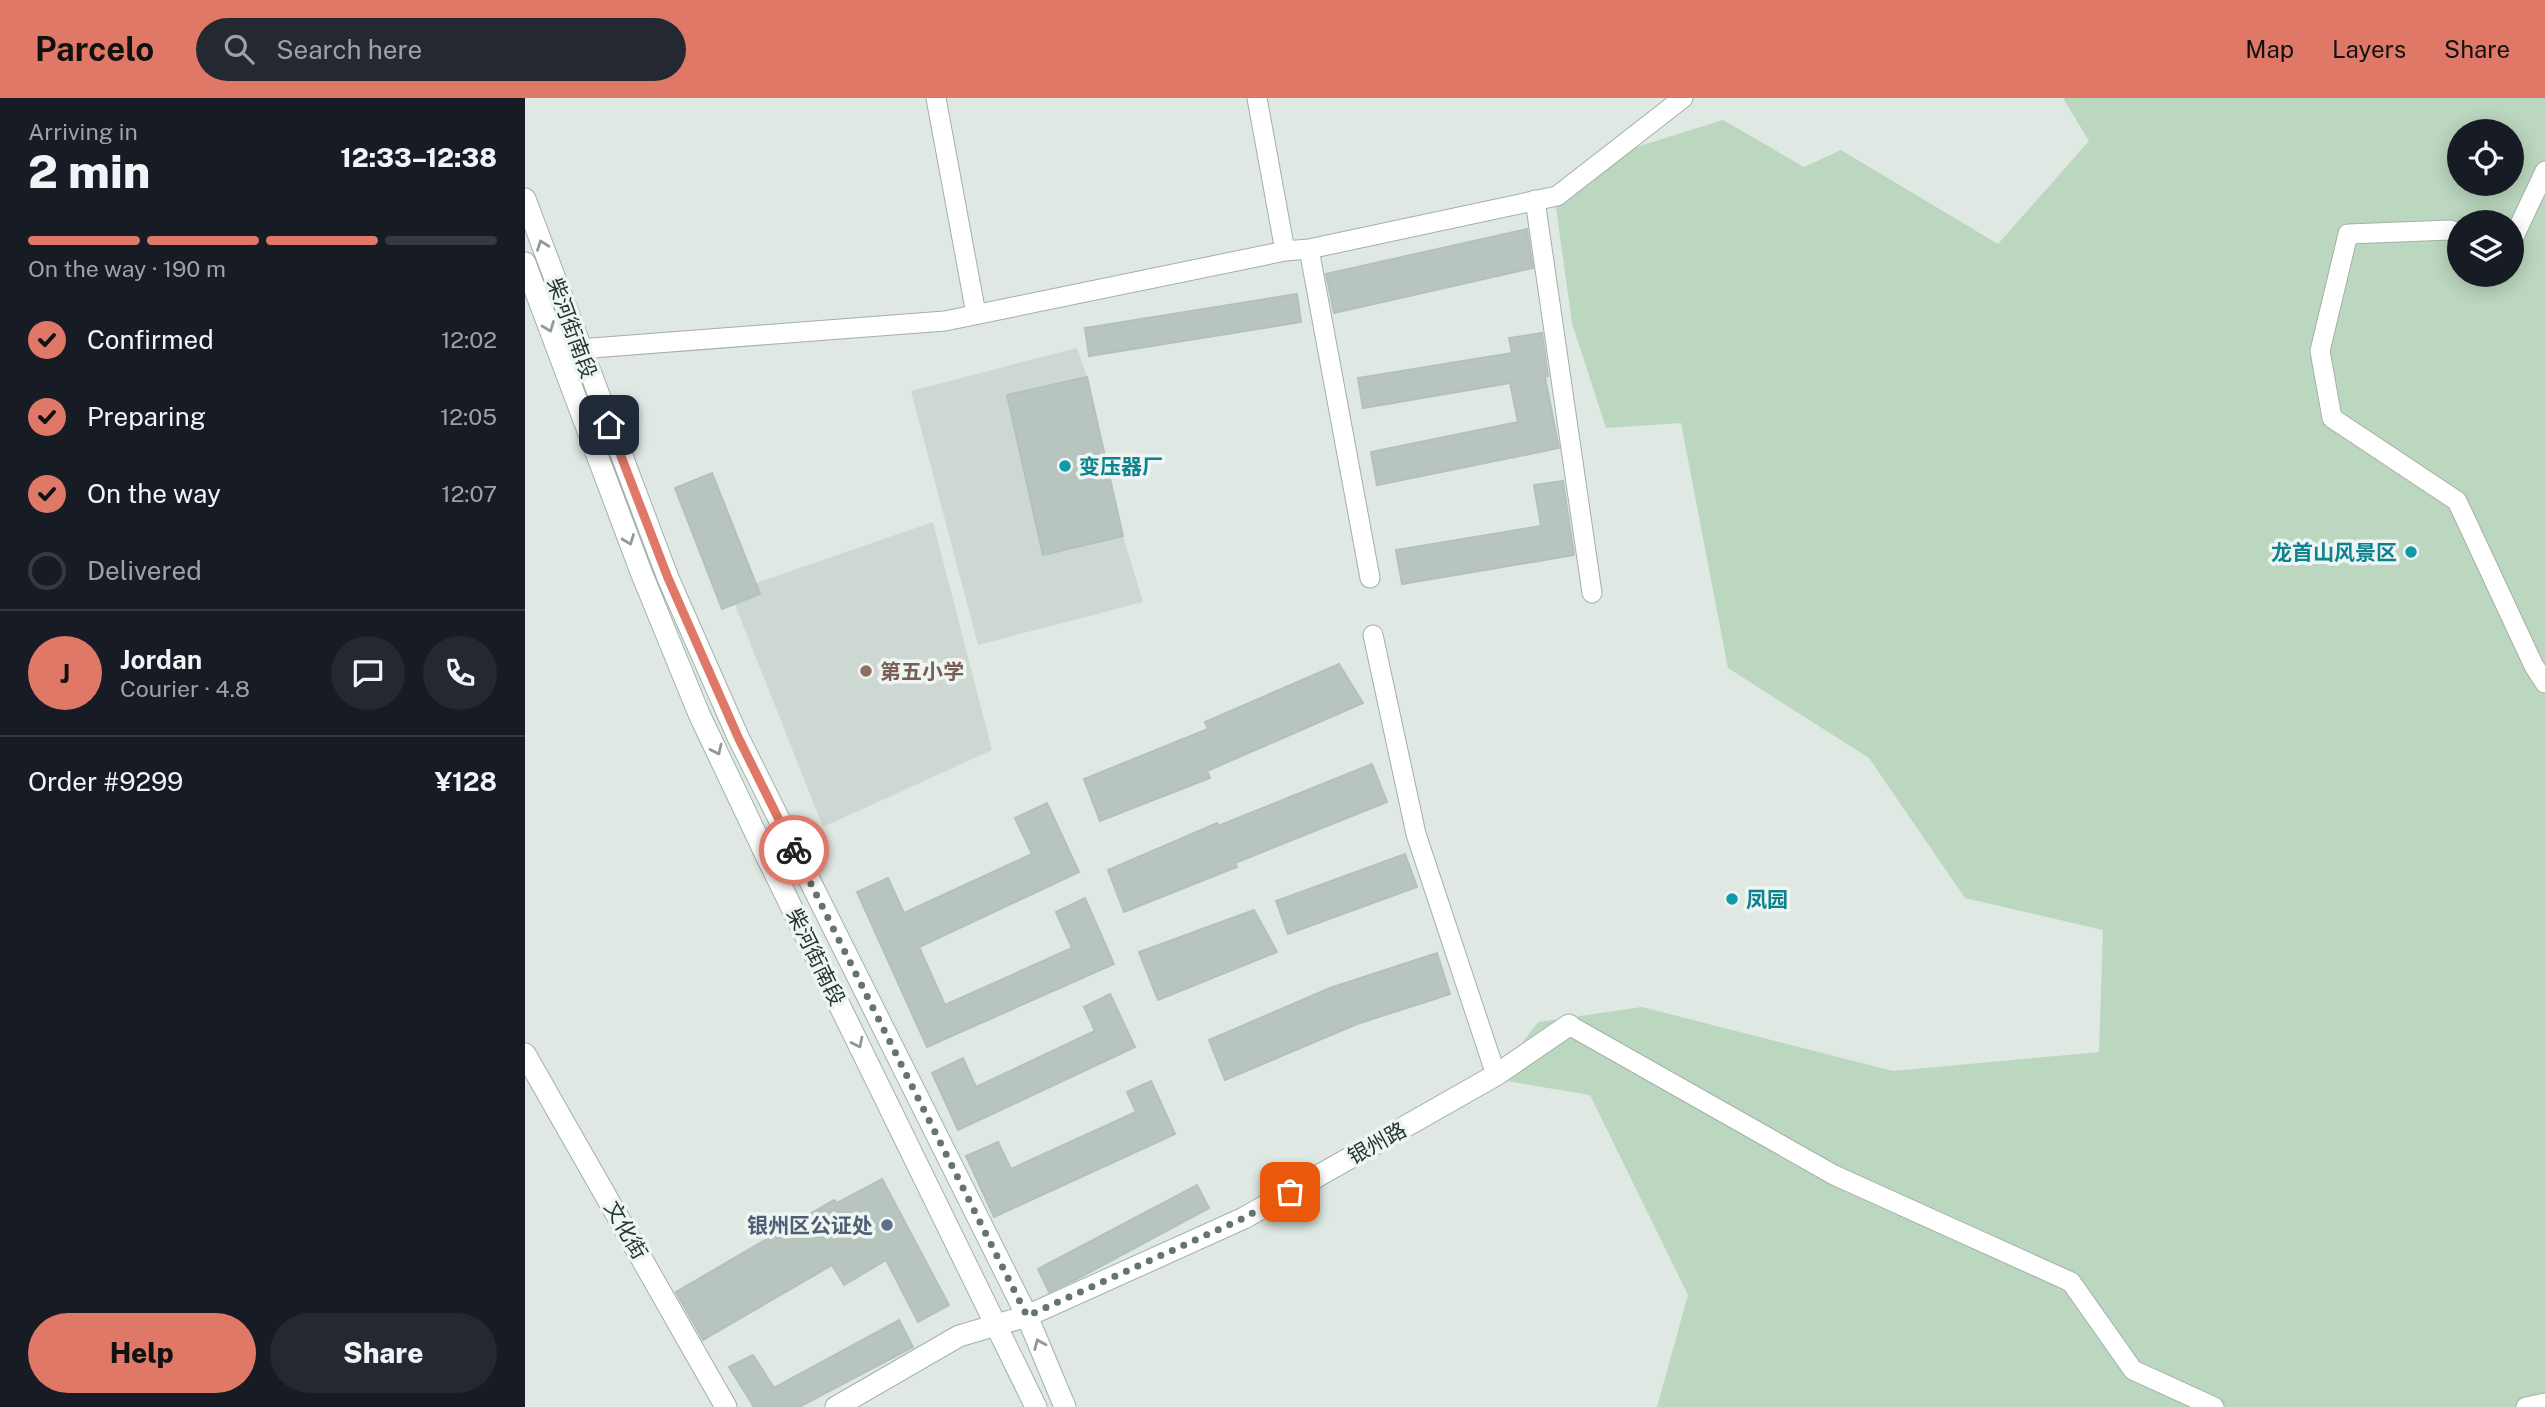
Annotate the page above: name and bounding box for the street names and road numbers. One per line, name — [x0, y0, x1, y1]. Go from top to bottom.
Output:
street label: 柴河街南段 — [542, 274, 602, 382]
street label: 柴河街南段 — [782, 904, 850, 1010]
street label: 银州路 — [1343, 1117, 1411, 1169]
street label: 文化街 — [599, 1196, 653, 1264]

